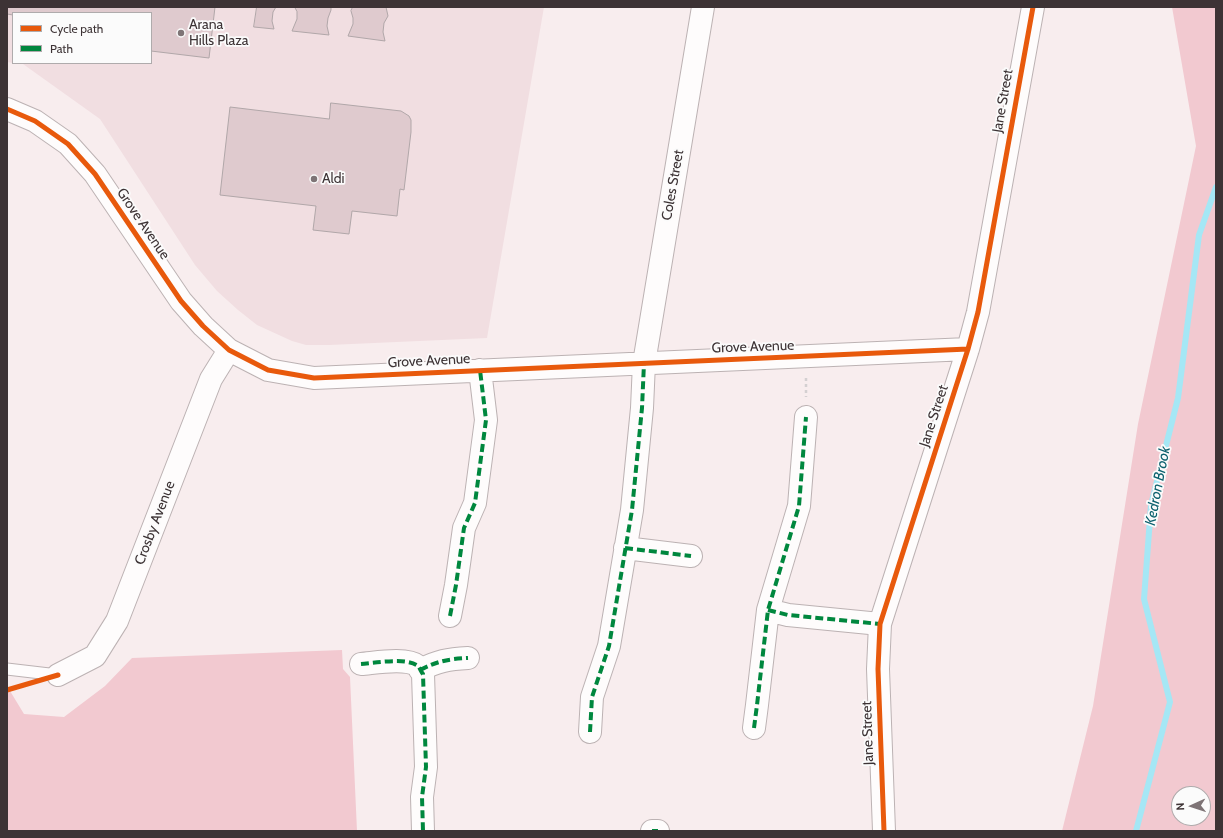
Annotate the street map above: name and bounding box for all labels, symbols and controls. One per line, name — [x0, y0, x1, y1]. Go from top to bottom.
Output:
legend — [12, 12, 152, 64]
place label: Arana Hills Plaza — [189, 17, 249, 50]
text: Cycle path — [50, 21, 103, 36]
marker: Arana Hills Plaza — [176, 28, 186, 38]
text: Path — [50, 41, 73, 56]
street label: Jane Street — [989, 68, 1017, 134]
street label: Coles Street — [659, 148, 687, 222]
place label: Aldi — [322, 171, 344, 187]
marker: Aldi — [309, 174, 319, 184]
street label: Grove Avenue — [113, 185, 173, 263]
street label: Grove Avenue — [711, 337, 795, 357]
street label: Grove Avenue — [387, 350, 471, 372]
street label: Jane Street — [916, 383, 952, 449]
water label: Kedron Brook — [1142, 445, 1174, 527]
street label: Crosby Avenue — [131, 479, 179, 567]
street label: Jane Street — [858, 701, 878, 765]
north arrow — [1171, 786, 1211, 826]
text: N — [1173, 802, 1187, 811]

